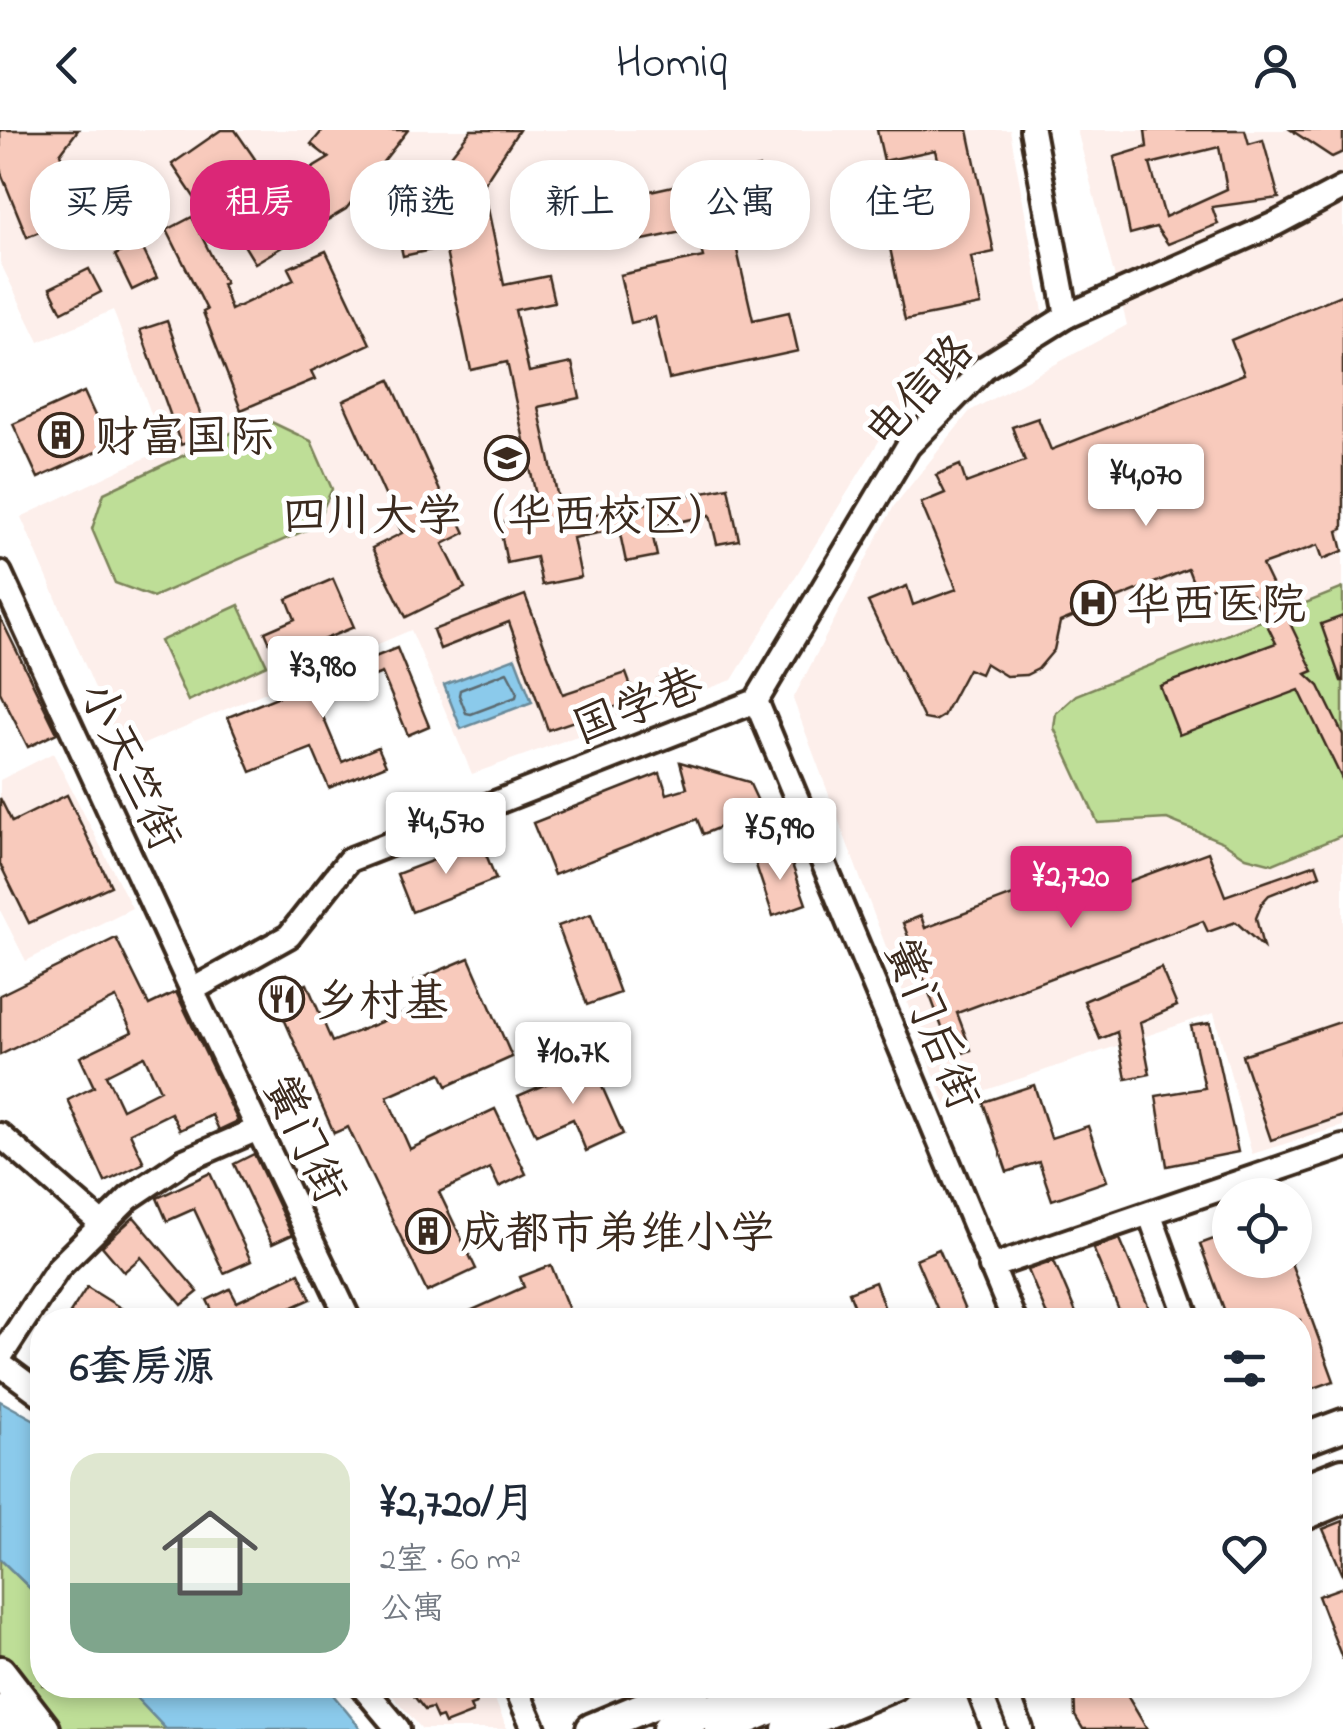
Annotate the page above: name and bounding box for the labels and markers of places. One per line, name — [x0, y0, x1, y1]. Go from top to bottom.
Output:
place label: 财富国际 — [94, 407, 274, 473]
building icon: 财富国际 — [38, 412, 84, 458]
school or university icon: 四川大学（华西校区） — [484, 435, 530, 481]
pin: ¥4,070 — [1065, 444, 1227, 529]
place label: 四川大学（华西校区） — [282, 486, 732, 552]
place label: 华西医院 — [1126, 575, 1306, 641]
hospital icon: 华西医院 — [1070, 580, 1116, 626]
pin: ¥3,980 — [242, 636, 404, 721]
pin: ¥4,570 — [365, 792, 527, 877]
pin: ¥5,990 — [699, 798, 861, 883]
pin: ¥2,720 — [990, 846, 1152, 931]
place label: 乡村基 — [314, 971, 449, 1037]
restaurant icon: 乡村基 — [259, 976, 305, 1022]
pin: ¥10.7K — [492, 1022, 654, 1107]
place label: 成都市弟维小学 — [460, 1203, 775, 1269]
building icon: 成都市弟维小学 — [405, 1208, 451, 1254]

